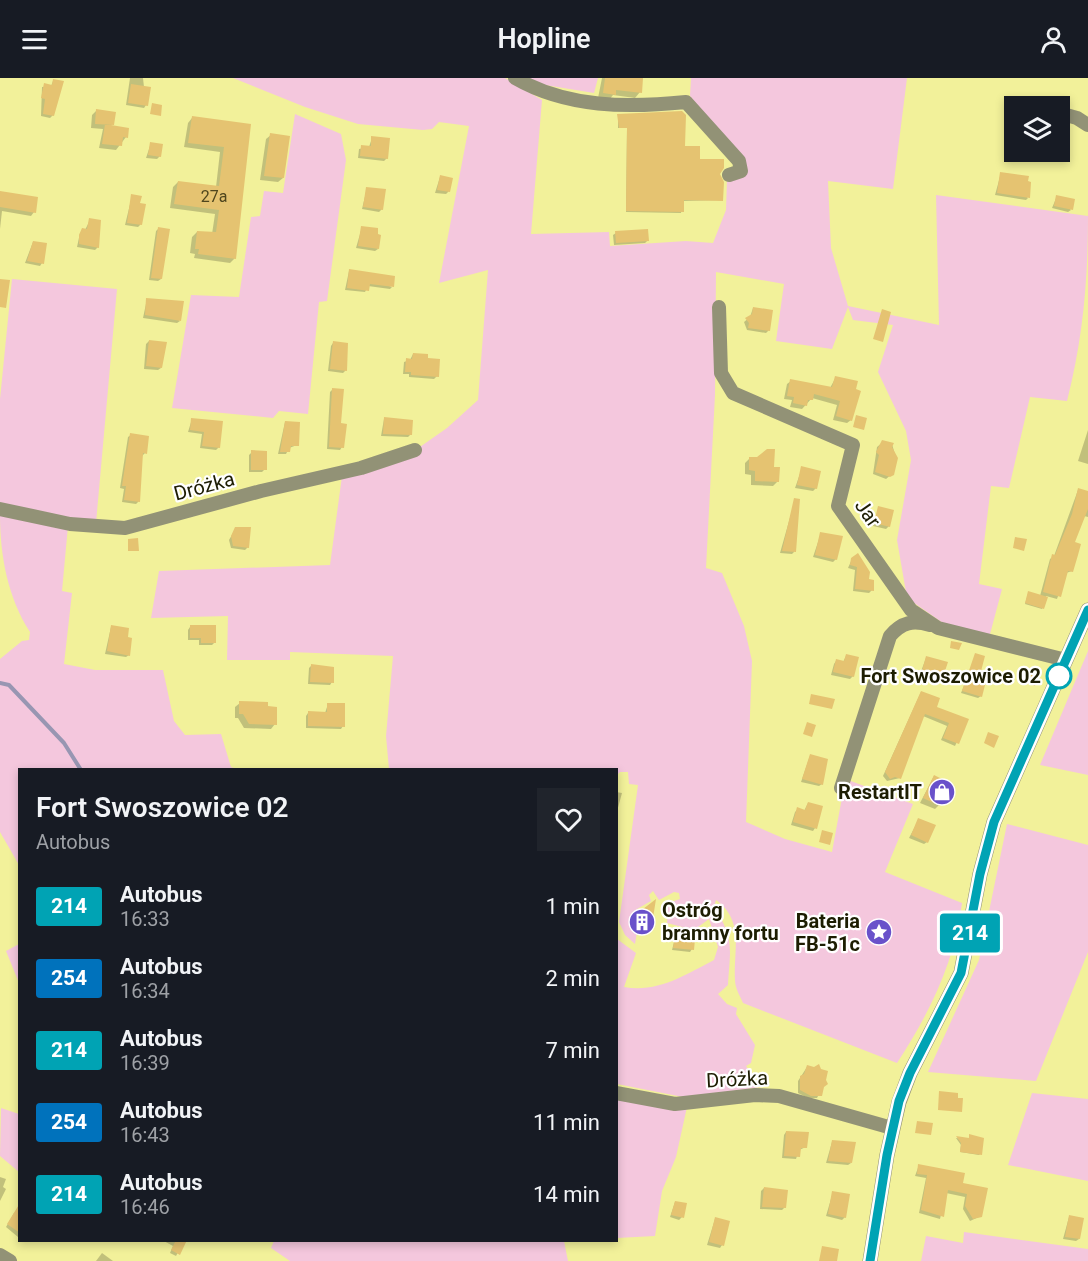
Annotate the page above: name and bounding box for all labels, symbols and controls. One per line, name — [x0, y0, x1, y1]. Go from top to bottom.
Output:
icon: menu — [18, 23, 51, 56]
text: Hopline — [497, 23, 591, 55]
icon: person — [1037, 23, 1070, 56]
map controls — [1004, 96, 1070, 162]
button: layers — [1004, 96, 1070, 162]
house number: 27a — [201, 187, 227, 206]
street label: Dróżka — [171, 466, 237, 506]
street label: Jar — [850, 494, 886, 532]
marker: Fort Swoszowice 02 — [1046, 663, 1072, 689]
place label: Fort Swoszowice 02 — [860, 664, 1041, 688]
shop icon: RestartIT — [927, 777, 957, 807]
place label: RestartIT — [838, 780, 922, 804]
button: heart — [537, 788, 600, 851]
text: Fort Swoszowice 02 — [36, 791, 288, 824]
text: Autobus — [36, 830, 110, 854]
text: Autobus — [120, 882, 203, 907]
text: 214 — [51, 894, 87, 918]
text: 1 min — [545, 894, 600, 919]
place label: Ostróg bramny fortu — [662, 898, 779, 945]
text: 16:33 — [120, 907, 170, 931]
building icon: Ostróg bramny fortu — [627, 907, 657, 937]
place label: Bateria FB-51c — [795, 909, 860, 956]
line badge: 214 — [936, 914, 1004, 952]
place icon: Bateria FB-51c — [864, 917, 894, 947]
text: 214 — [952, 921, 988, 945]
text: Autobus — [120, 954, 203, 979]
text: 254 — [51, 966, 87, 990]
text: 2 min — [545, 966, 600, 991]
text: 16:34 — [120, 979, 170, 1003]
text: Autobus — [120, 1026, 203, 1051]
text: 214 — [51, 1038, 87, 1062]
text: 7 min — [545, 1038, 600, 1063]
text: 16:39 — [120, 1051, 170, 1075]
street label: Dróżka — [705, 1065, 769, 1093]
text: Autobus — [120, 1098, 203, 1123]
text: 254 — [51, 1110, 87, 1134]
text: 11 min — [533, 1110, 600, 1135]
text: 16:43 — [120, 1123, 170, 1147]
text: Autobus — [120, 1170, 203, 1195]
text: 214 — [51, 1182, 87, 1206]
text: 14 min — [533, 1182, 600, 1207]
text: 16:46 — [120, 1195, 170, 1219]

